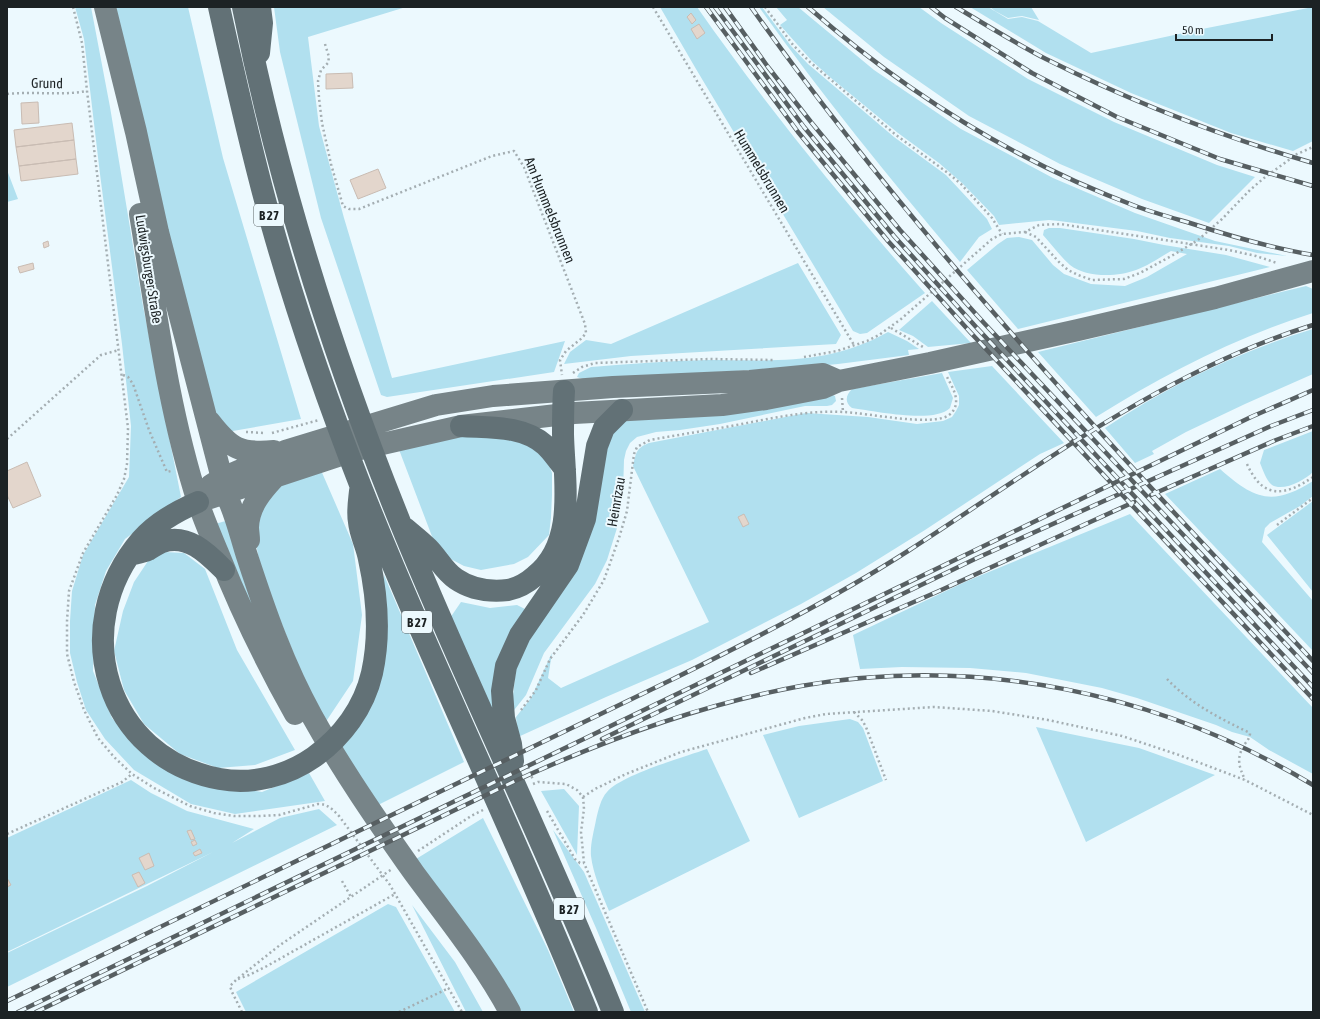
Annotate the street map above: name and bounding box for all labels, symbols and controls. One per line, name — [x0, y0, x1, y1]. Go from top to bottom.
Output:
scale bar — [1176, 16, 1272, 42]
text: 50 m — [1182, 23, 1204, 37]
street label: Grund — [31, 75, 63, 91]
street label: Hummelsbrunnen — [731, 126, 793, 216]
street label: Am Hummelsbrunnen — [521, 155, 579, 265]
road number: B 27 — [254, 204, 284, 226]
street label: Ludwigsburger Straße — [133, 214, 165, 324]
street label: Heinrizau — [604, 476, 628, 528]
road number: B 27 — [402, 611, 432, 633]
road number: B 27 — [554, 898, 584, 920]

